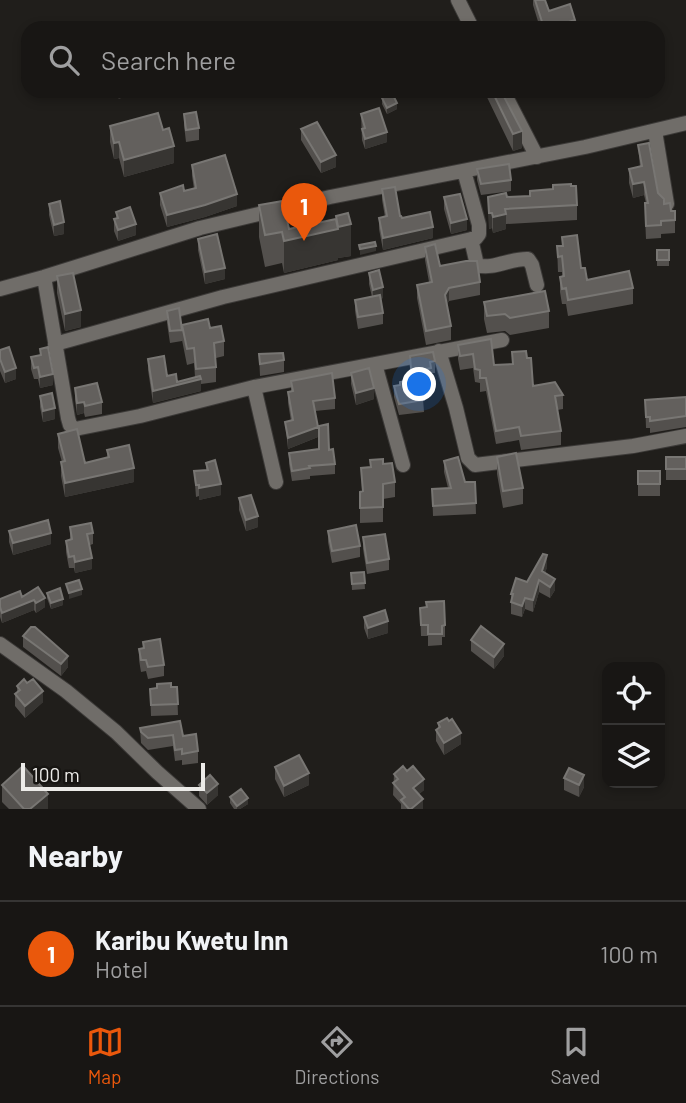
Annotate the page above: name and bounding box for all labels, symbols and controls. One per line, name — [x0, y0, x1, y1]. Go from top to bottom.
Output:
search box — [21, 21, 665, 98]
icon: search — [45, 41, 83, 79]
text: Search here — [101, 44, 236, 75]
pin: 1 — [281, 183, 327, 241]
your location — [402, 367, 436, 401]
map controls — [602, 662, 665, 788]
button: locate — [602, 662, 665, 725]
button: layers — [602, 725, 665, 788]
scale bar — [21, 760, 205, 792]
text: 100 m — [32, 763, 80, 786]
text: Nearby — [28, 837, 123, 873]
text: Karibu Kwetu Inn — [95, 924, 289, 955]
text: 1 — [47, 940, 55, 968]
text: 100 m — [600, 940, 658, 968]
text: Hotel — [95, 955, 148, 983]
tab: Map — [86, 1023, 124, 1088]
tab: Directions — [295, 1023, 380, 1088]
tab: Saved — [551, 1023, 600, 1088]

